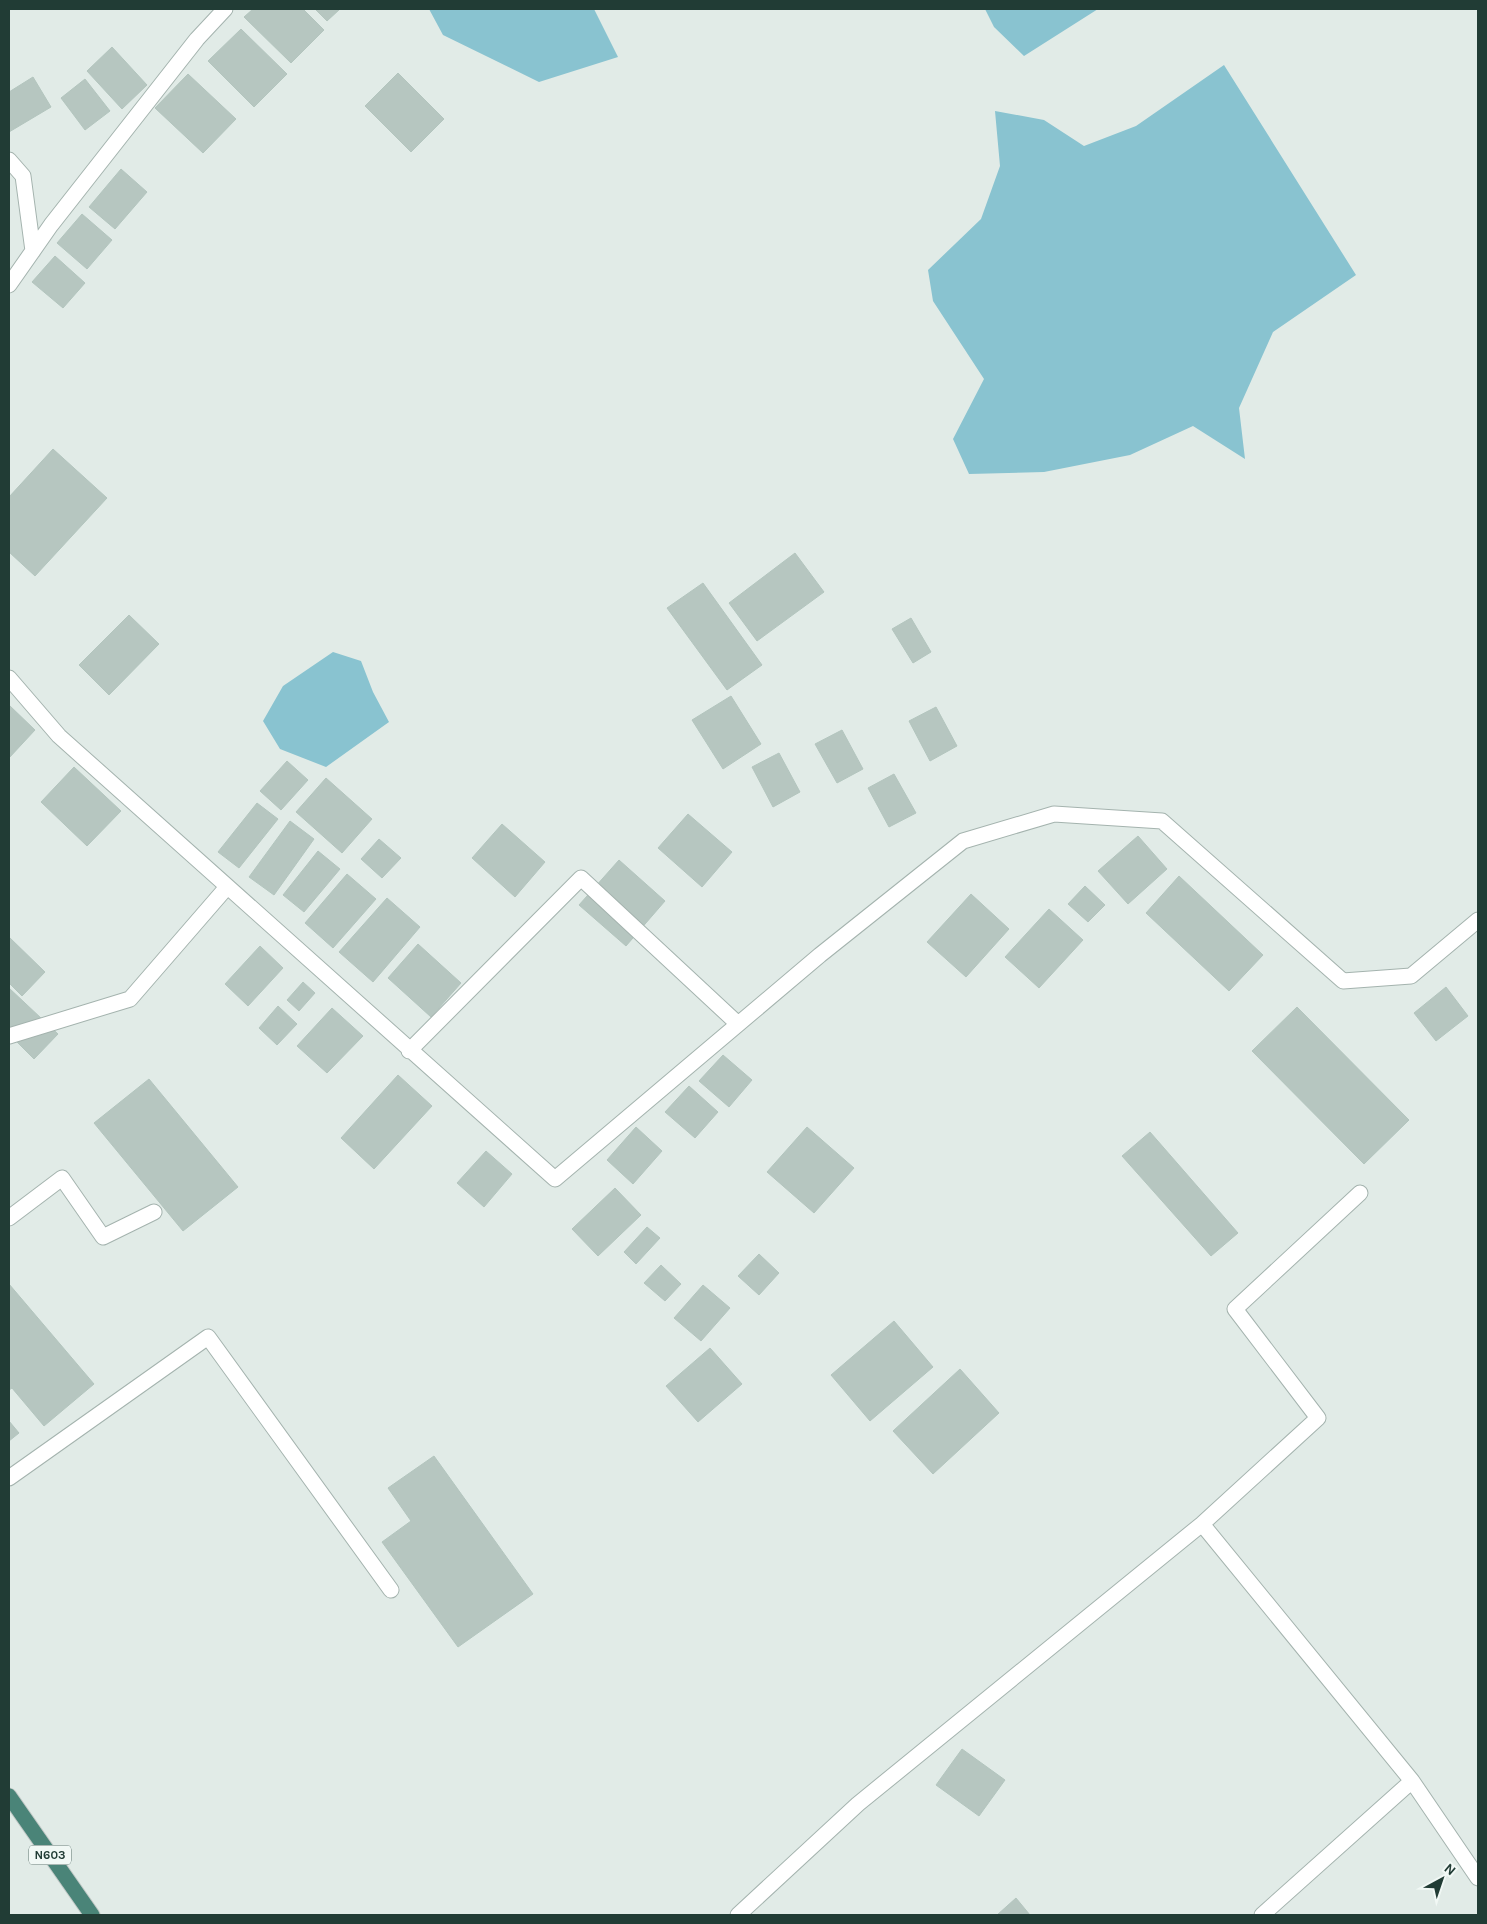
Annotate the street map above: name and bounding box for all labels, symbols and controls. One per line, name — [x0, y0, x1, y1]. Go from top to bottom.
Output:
road number: N603 — [29, 1846, 71, 1864]
north arrow — [1417, 1854, 1467, 1904]
text: N — [1441, 1860, 1459, 1879]

